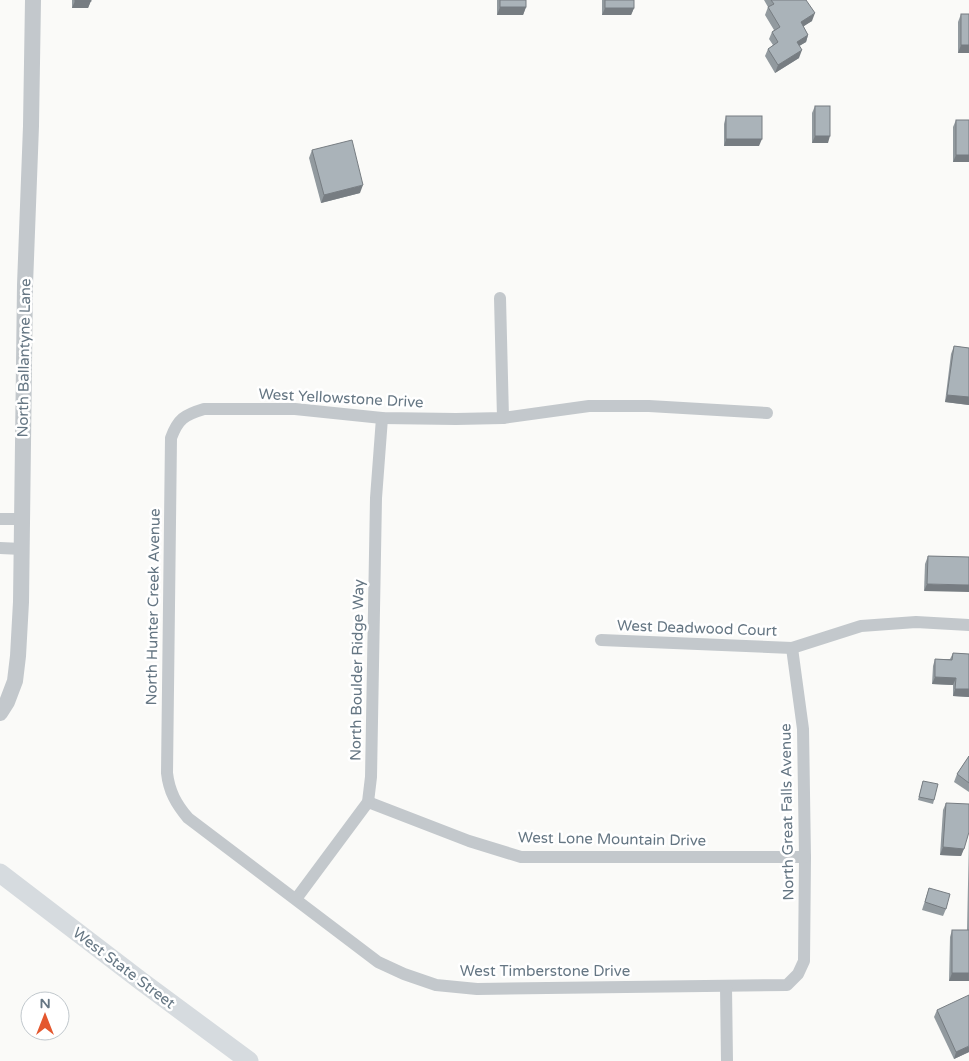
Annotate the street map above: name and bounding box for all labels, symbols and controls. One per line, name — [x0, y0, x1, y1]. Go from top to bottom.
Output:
street label: North Ballantyne Lane — [14, 278, 34, 438]
street label: West Yellowstone Drive — [258, 385, 424, 411]
street label: North Hunter Creek Avenue — [142, 508, 164, 706]
street label: North Boulder Ridge Way — [346, 579, 368, 761]
street label: West Deadwood Court — [617, 616, 778, 640]
street label: North Great Falls Avenue — [776, 723, 798, 901]
street label: West Lone Mountain Drive — [518, 828, 706, 850]
street label: West State Street — [69, 924, 179, 1013]
street label: West Timberstone Drive — [460, 962, 630, 980]
north arrow — [20, 991, 70, 1041]
text: N — [39, 995, 51, 1012]

